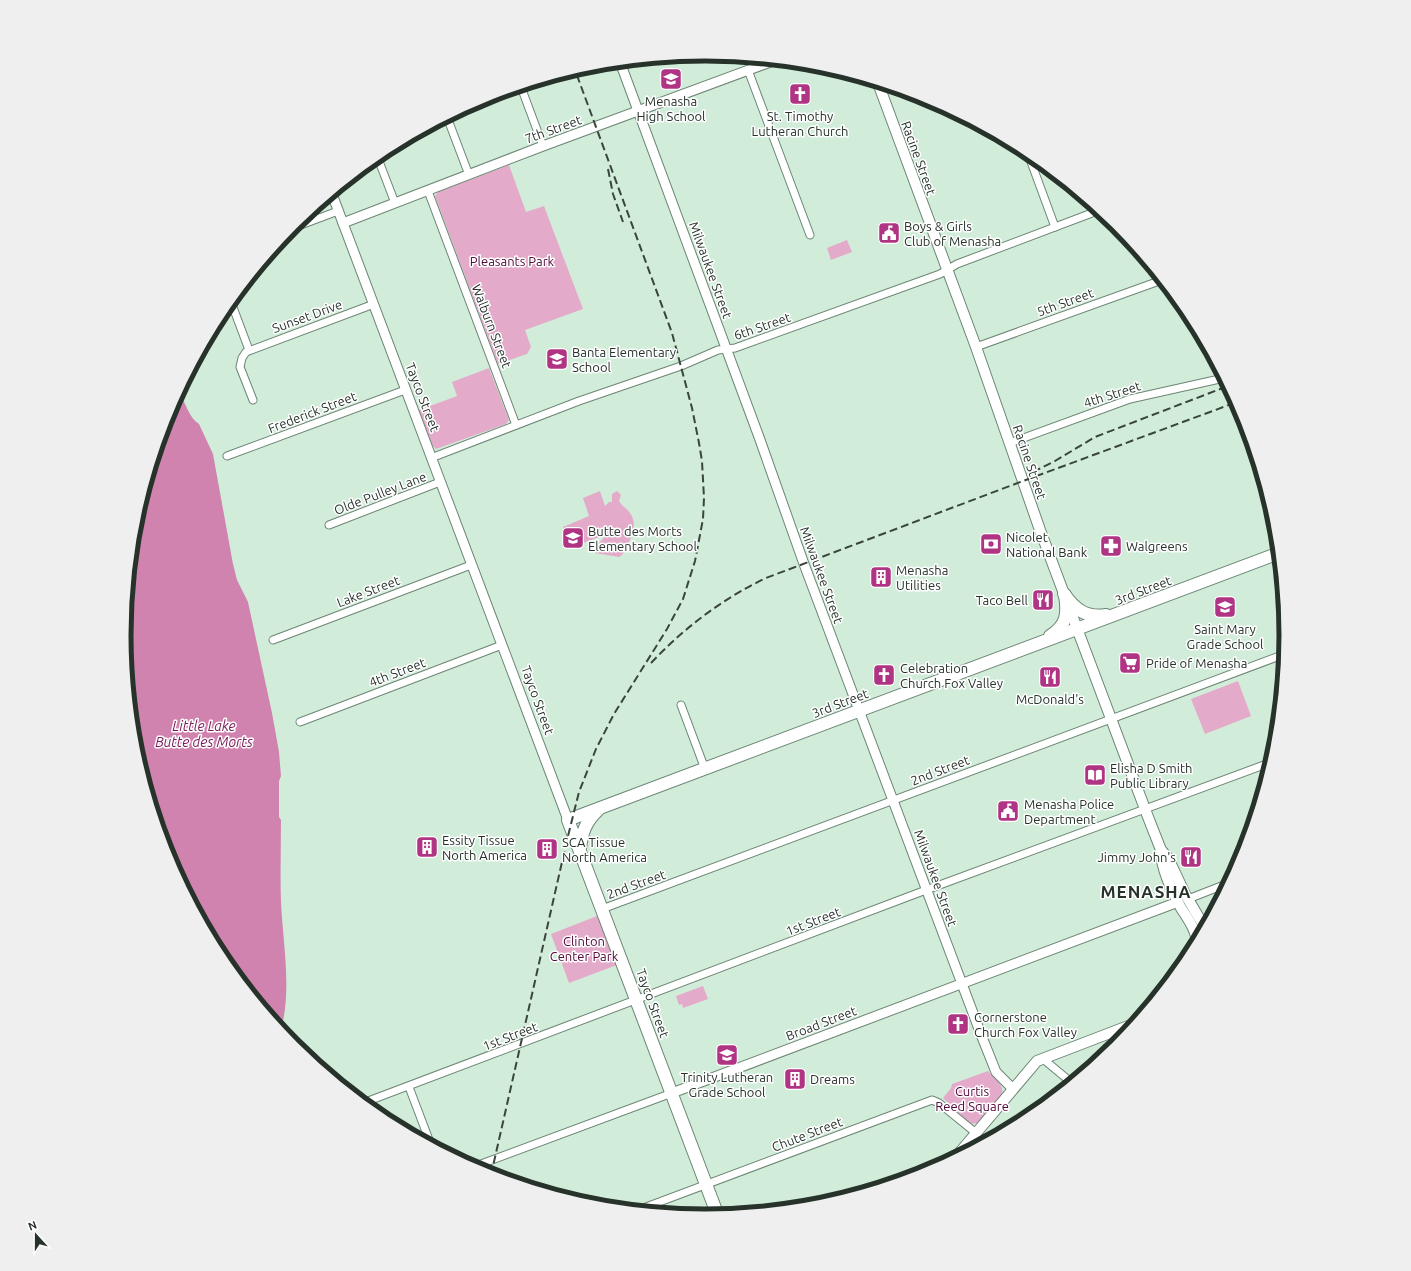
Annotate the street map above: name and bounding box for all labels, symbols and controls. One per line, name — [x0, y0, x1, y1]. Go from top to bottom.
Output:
school or university icon: Menasha High School — [658, 66, 684, 92]
church icon: St. Timothy Lutheran Church — [787, 81, 813, 107]
place label: Menasha High School — [637, 94, 706, 123]
place label: St. Timothy Lutheran Church — [752, 109, 848, 138]
street label: 7th Street — [523, 112, 583, 146]
street label: Racine Street — [899, 119, 939, 197]
place label: Boys & Girls Club of Menasha — [904, 219, 1001, 248]
street label: Milwaukee Street — [687, 220, 735, 320]
public building icon: Boys & Girls Club of Menasha — [876, 220, 902, 246]
park label: Pleasants Park — [470, 254, 555, 268]
street label: Walburn Street — [470, 282, 514, 370]
street label: 5th Street — [1035, 285, 1095, 319]
street label: Sunset Drive — [270, 297, 344, 335]
street label: 6th Street — [732, 310, 792, 342]
place label: Banta Elementary School — [572, 345, 676, 374]
school or university icon: Banta Elementary School — [544, 346, 570, 372]
street label: Tayco Street — [403, 361, 443, 433]
street label: 4th Street — [1082, 378, 1142, 410]
street label: Frederick Street — [266, 389, 358, 435]
street label: Racine Street — [1011, 423, 1049, 501]
street label: Olde Pulley Lane — [332, 469, 428, 517]
place label: Butte des Morts Elementary School — [588, 524, 697, 553]
school or university icon: Butte des Morts Elementary School — [560, 525, 586, 551]
street label: Milwaukee Street — [798, 525, 846, 625]
place label: Nicolet National Bank — [1006, 530, 1088, 559]
bank icon: Nicolet National Bank — [978, 531, 1004, 557]
pharmacy icon: Walgreens — [1098, 533, 1124, 559]
place label: Walgreens — [1126, 539, 1188, 553]
place label: Menasha Utilities — [896, 563, 948, 592]
building icon: Menasha Utilities — [868, 564, 894, 590]
street label: Lake Street — [335, 573, 401, 609]
street label: 3rd Street — [1113, 573, 1173, 607]
restaurant icon: Taco Bell — [1030, 587, 1056, 613]
place label: Taco Bell — [976, 593, 1029, 607]
school or university icon: Saint Mary Grade School — [1212, 594, 1238, 620]
place label: Saint Mary Grade School — [1187, 622, 1264, 651]
supermarket icon: Pride of Menasha — [1117, 650, 1143, 676]
street label: 4th Street — [367, 655, 427, 689]
place label: Pride of Menasha — [1146, 656, 1247, 670]
place label: Celebration Church Fox Valley — [900, 661, 1003, 690]
church icon: Celebration Church Fox Valley — [871, 662, 897, 688]
street label: Tayco Street — [519, 664, 557, 736]
restaurant icon: McDonald's — [1037, 664, 1063, 690]
street label: 3rd Street — [810, 686, 870, 720]
place label: McDonald's — [1016, 692, 1084, 706]
water label: Little Lake Butte des Morts — [155, 718, 253, 750]
street label: 2nd Street — [909, 752, 971, 788]
place label: Elisha D Smith Public Library — [1110, 761, 1192, 790]
library icon: Elisha D Smith Public Library — [1082, 762, 1108, 788]
place label: Menasha Police Department — [1024, 797, 1114, 826]
public building icon: Menasha Police Department — [995, 798, 1021, 824]
street label: Milwaukee Street — [912, 828, 960, 928]
place label: Essity Tissue North America — [442, 833, 527, 862]
building icon: Essity Tissue North America — [414, 834, 440, 860]
place label: SCA Tissue North America — [562, 835, 647, 864]
building icon: SCA Tissue North America — [534, 836, 560, 862]
restaurant icon: Jimmy John's — [1178, 844, 1204, 870]
place label: Jimmy John's — [1097, 850, 1176, 864]
street label: 2nd Street — [605, 867, 667, 901]
district label: MENASHA — [1100, 882, 1192, 901]
street label: 1st Street — [784, 904, 842, 938]
park label: Clinton Center Park — [550, 934, 619, 963]
street label: Tayco Street — [634, 967, 672, 1039]
street label: Broad Street — [784, 1003, 858, 1043]
place label: Cornerstone Church Fox Valley — [974, 1010, 1077, 1039]
church icon: Cornerstone Church Fox Valley — [945, 1011, 971, 1037]
street label: 1st Street — [481, 1019, 539, 1053]
school or university icon: Trinity Lutheran Grade School — [714, 1042, 740, 1068]
building icon: Dreams — [782, 1066, 808, 1092]
place label: Trinity Lutheran Grade School — [681, 1070, 773, 1099]
place label: Dreams — [810, 1072, 855, 1086]
park label: Curtis Reed Square — [935, 1084, 1009, 1113]
street label: Chute Street — [770, 1114, 844, 1154]
north arrow — [16, 1215, 56, 1255]
text: N — [26, 1219, 38, 1233]

